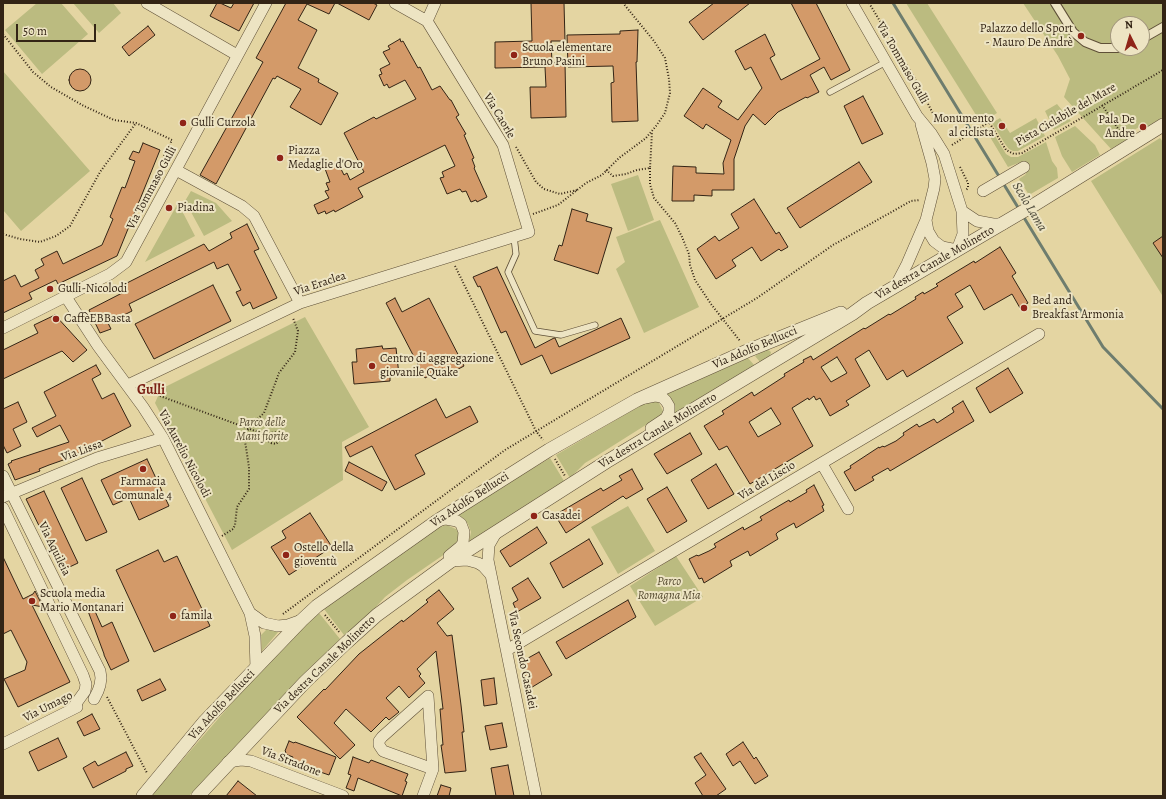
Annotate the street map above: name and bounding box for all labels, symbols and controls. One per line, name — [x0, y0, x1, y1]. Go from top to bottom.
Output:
scale bar — [18, 16, 98, 42]
north arrow — [1110, 16, 1150, 56]
text: N — [1124, 17, 1134, 32]
street label: Via Tommaso Gulli — [873, 19, 931, 107]
place label: Palazzo dello Sport - Mauro De Andrè — [980, 22, 1073, 50]
text: 50 m — [23, 23, 47, 39]
marker: Palazzo dello Sport - Mauro De Andrè — [1076, 31, 1086, 41]
place label: Scuola elementare Bruno Pasini — [522, 41, 612, 69]
marker: Scuola elementare Bruno Pasini — [509, 50, 519, 60]
street label: Pista Ciclabile del Mare — [1013, 80, 1119, 150]
street label: Via Caorle — [480, 91, 518, 141]
place label: Monumento al ciclista — [933, 112, 994, 140]
place label: Pala De Andre — [1098, 113, 1135, 141]
place label: Gulli Curzola — [191, 116, 255, 130]
marker: Gulli Curzola — [178, 118, 188, 128]
marker: Monumento al ciclista — [997, 121, 1007, 131]
marker: Pala De Andre — [1138, 122, 1148, 132]
street label: Via Tommaso Gulli — [124, 144, 180, 232]
place label: Piazza Medaglie d'Oro — [288, 144, 363, 172]
marker: Piazza Medaglie d'Oro — [275, 153, 285, 163]
water label: Scolo Lama — [1008, 180, 1050, 234]
place label: Piadina — [177, 201, 214, 215]
marker: Piadina — [164, 203, 174, 213]
street label: Via destra Canale Molinetto — [873, 223, 997, 303]
street label: Via Eraclea — [292, 269, 348, 299]
place label: Gulli-Nicolodi — [58, 282, 127, 296]
marker: Gulli-Nicolodi — [45, 284, 55, 294]
place label: Bed and Breakfast Armonia — [1032, 294, 1124, 322]
marker: Bed and Breakfast Armonia — [1019, 303, 1029, 313]
place label: CaffèEBBasta — [64, 312, 131, 326]
marker: CaffèEBBasta — [51, 314, 61, 324]
street label: Via Adolfo Bellucci — [710, 324, 800, 372]
place label: Centro di aggregazione giovanile Quake — [380, 352, 494, 380]
marker: Centro di aggregazione giovanile Quake — [367, 361, 377, 371]
district label: Gulli — [137, 383, 165, 399]
street label: Via destra Canale Molinetto — [596, 390, 720, 472]
street label: Via Aurelio Nicolodi — [155, 408, 213, 500]
park label: Parco delle Mani fiorite — [236, 416, 288, 444]
street label: Via Lissa — [59, 437, 105, 465]
street label: Via del Liscio — [736, 458, 798, 504]
marker: Farmacia Comunale 4 — [138, 464, 148, 474]
street label: Via Adolfo Bellucci — [428, 469, 512, 531]
place label: Farmacia Comunale 4 — [114, 475, 172, 503]
place label: Casadei — [542, 509, 581, 523]
marker: Casadei — [529, 511, 539, 521]
street label: Via Aquileia — [35, 520, 73, 578]
place label: Ostello della gioventù — [294, 541, 354, 569]
marker: Ostello della gioventù — [281, 550, 291, 560]
park label: Parco Romagna Mia — [637, 575, 701, 603]
place label: Scuola media Mario Montanari — [40, 587, 124, 615]
marker: Scuola media Mario Montanari — [27, 596, 37, 606]
place label: famila — [181, 609, 212, 623]
street label: Via Secondo Casadei — [504, 609, 540, 711]
marker: famila — [168, 611, 178, 621]
street label: Via destra Canale Molinetto — [271, 613, 379, 717]
street label: Via Adolfo Bellucci — [186, 667, 258, 743]
street label: Via Umago — [21, 688, 75, 726]
street label: Via Stradone — [259, 744, 323, 780]

